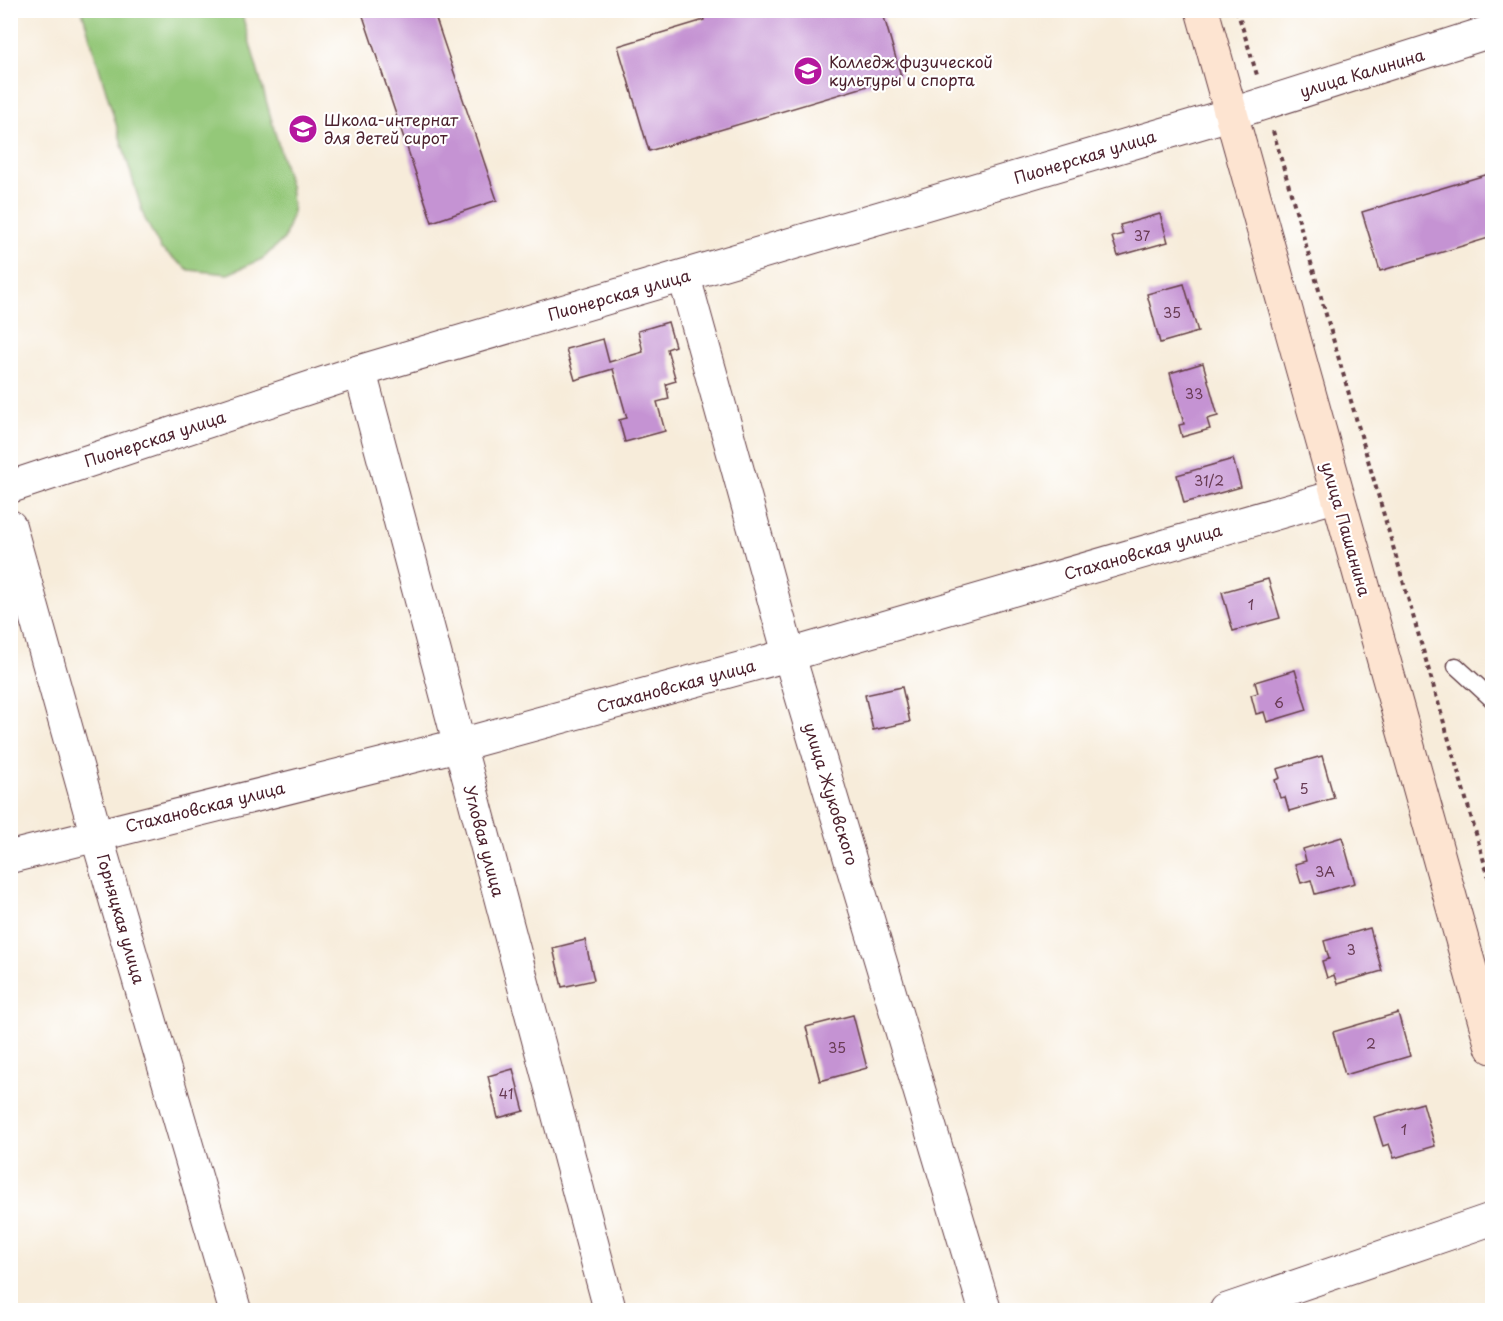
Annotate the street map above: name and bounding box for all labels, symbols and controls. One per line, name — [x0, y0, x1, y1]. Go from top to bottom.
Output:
street label: улица Калинина — [1296, 42, 1427, 102]
place label: Колледж физической культуры и спорта — [829, 49, 993, 91]
school or university icon: Колледж физической культуры и спорта — [792, 55, 824, 87]
place label: Школа-интернат для детей сирот — [324, 107, 459, 149]
school or university icon: Школа-интернат для детей сирот — [287, 113, 319, 145]
street label: Пионерская улица — [1011, 123, 1159, 189]
house number: 37 — [1134, 225, 1151, 246]
street label: Пионерская улица — [545, 262, 693, 326]
house number: 35 — [1163, 302, 1181, 323]
house number: 33 — [1185, 383, 1203, 404]
street label: Пионерская улица — [81, 404, 228, 472]
street label: улица Пашанина — [1316, 459, 1378, 599]
house number: 31/2 — [1194, 470, 1224, 491]
street label: Стахановская улица — [1061, 517, 1225, 585]
house number: 1 — [1248, 594, 1254, 615]
street label: Стахановская улица — [594, 652, 758, 718]
house number: 6 — [1274, 692, 1284, 713]
street label: улица Жуковского — [799, 719, 865, 868]
street label: Стахановская улица — [123, 775, 287, 837]
house number: 5 — [1299, 778, 1309, 799]
street label: Угловая улица — [459, 782, 511, 899]
street label: Горняцкая улица — [92, 851, 152, 987]
house number: 3А — [1315, 861, 1335, 882]
house number: 3 — [1346, 939, 1356, 960]
house number: 2 — [1366, 1033, 1376, 1054]
house number: 35 — [828, 1037, 846, 1058]
house number: 41 — [499, 1083, 513, 1104]
house number: 1 — [1401, 1119, 1407, 1140]

